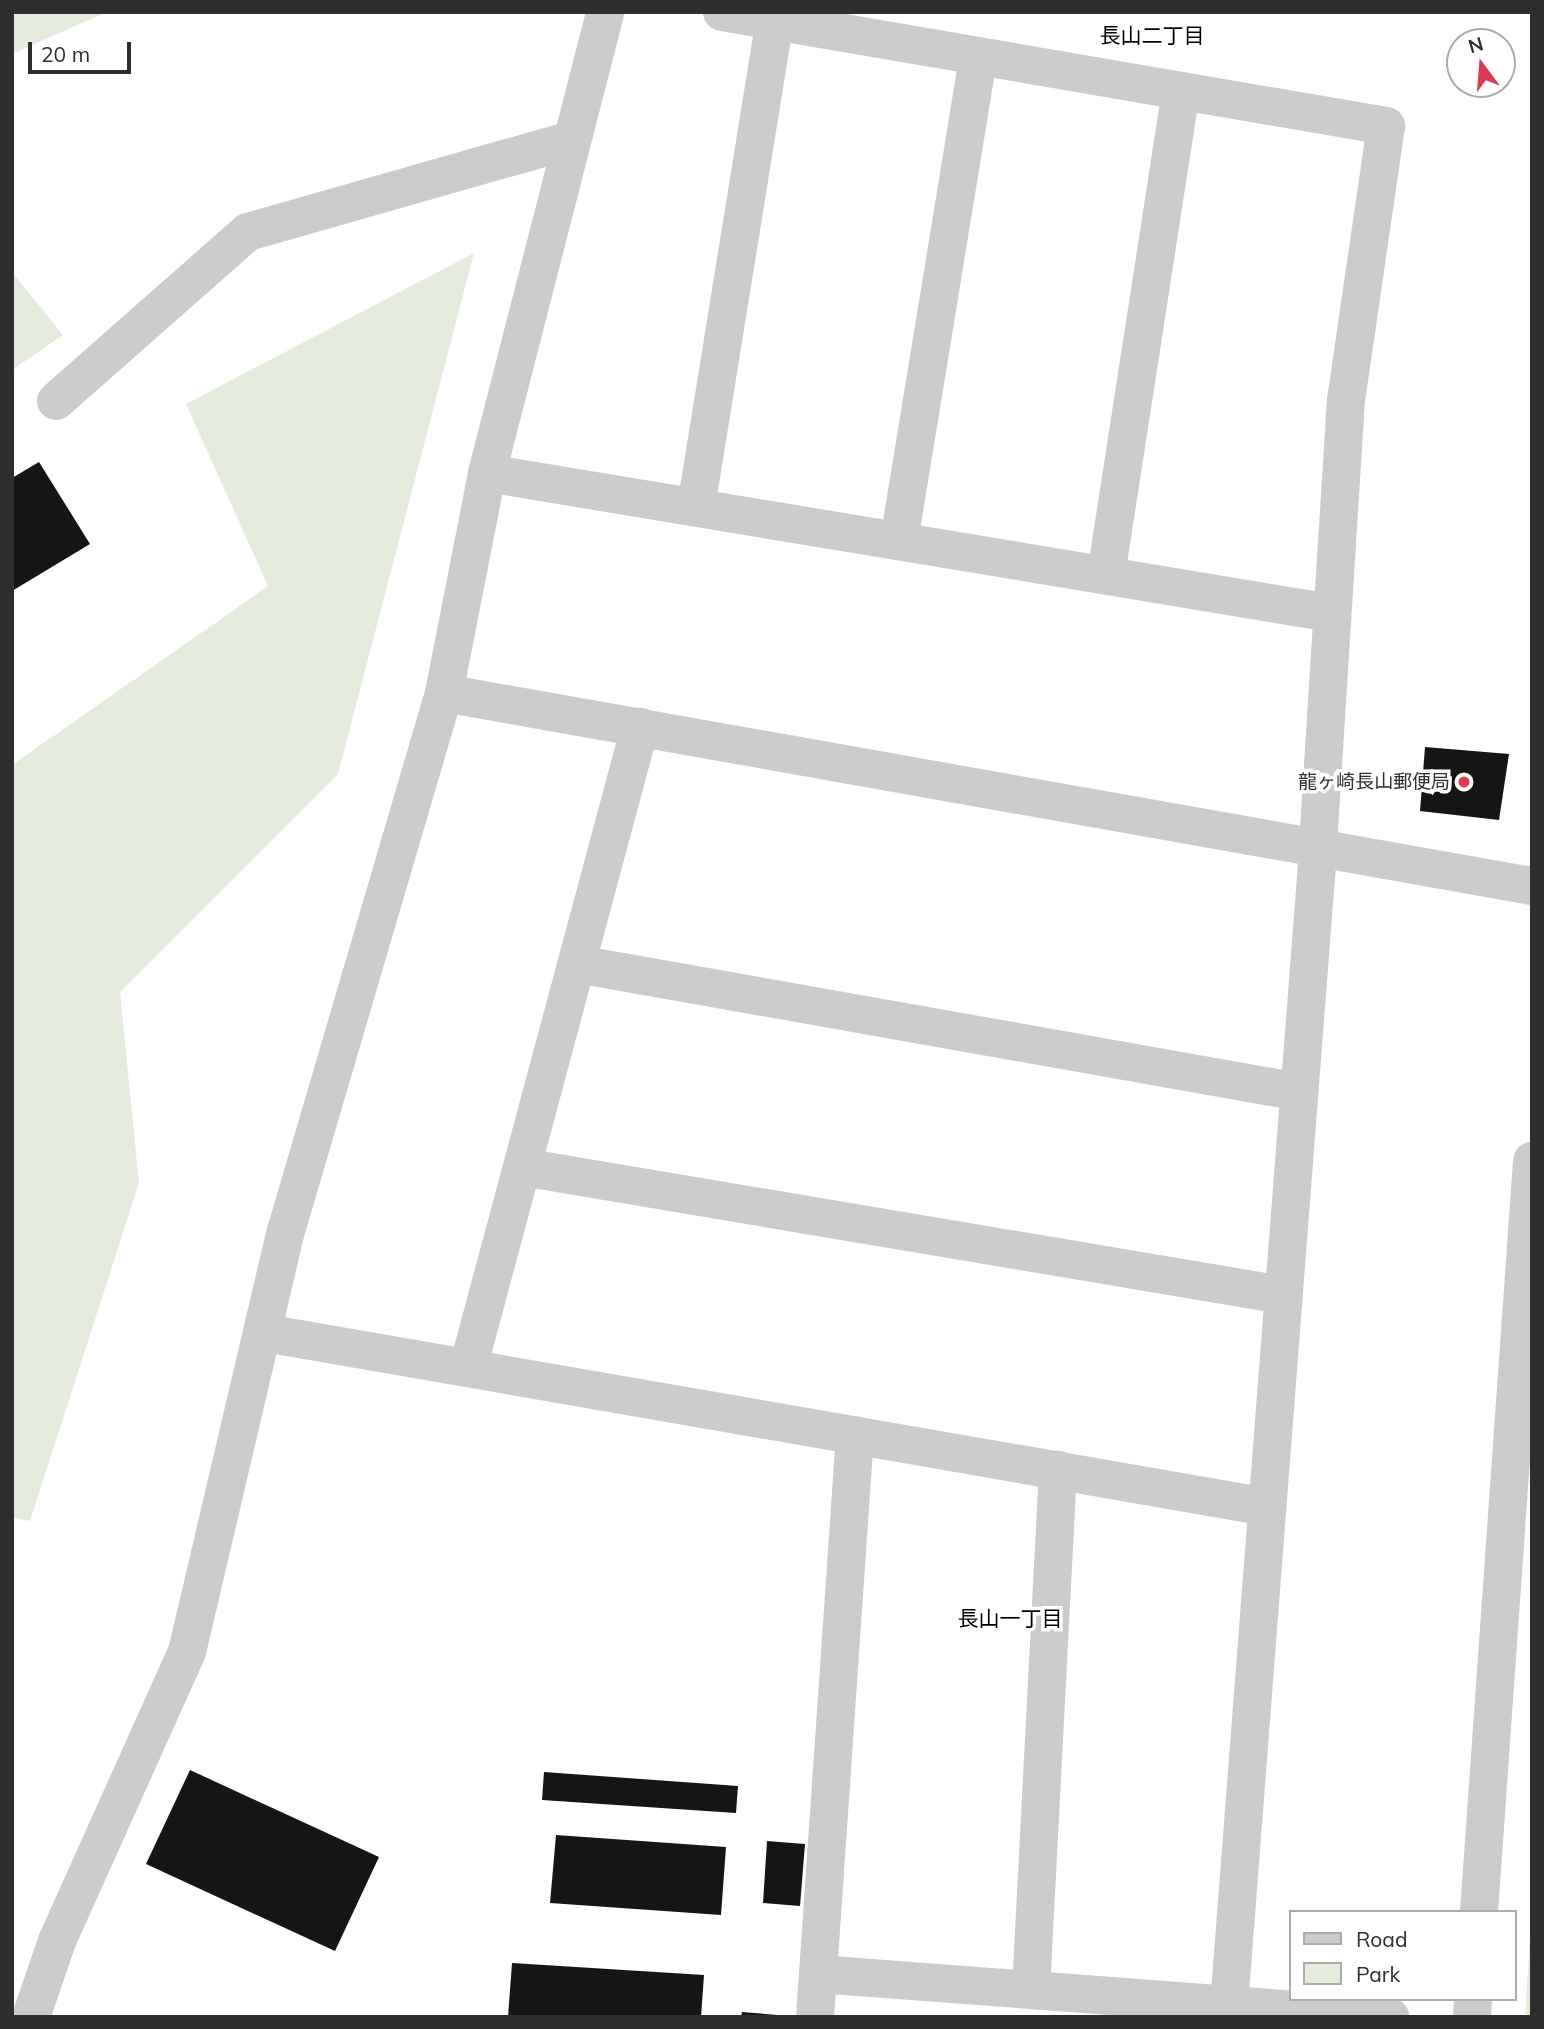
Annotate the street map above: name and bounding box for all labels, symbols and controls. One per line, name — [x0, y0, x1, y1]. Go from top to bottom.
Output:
district label: 長山二丁目 — [1100, 22, 1204, 48]
scale bar — [32, 28, 135, 72]
north arrow — [1446, 28, 1516, 98]
text: N — [1466, 31, 1486, 58]
text: 20 m — [41, 41, 90, 67]
place label: 龍ヶ崎長山郵便局 — [1298, 771, 1450, 793]
marker: 龍ヶ崎長山郵便局 — [1456, 774, 1472, 790]
district label: 長山一丁目 — [958, 1605, 1062, 1631]
legend — [1288, 1910, 1516, 2001]
text: Road — [1356, 1926, 1407, 1952]
text: Park — [1356, 1961, 1400, 1987]

